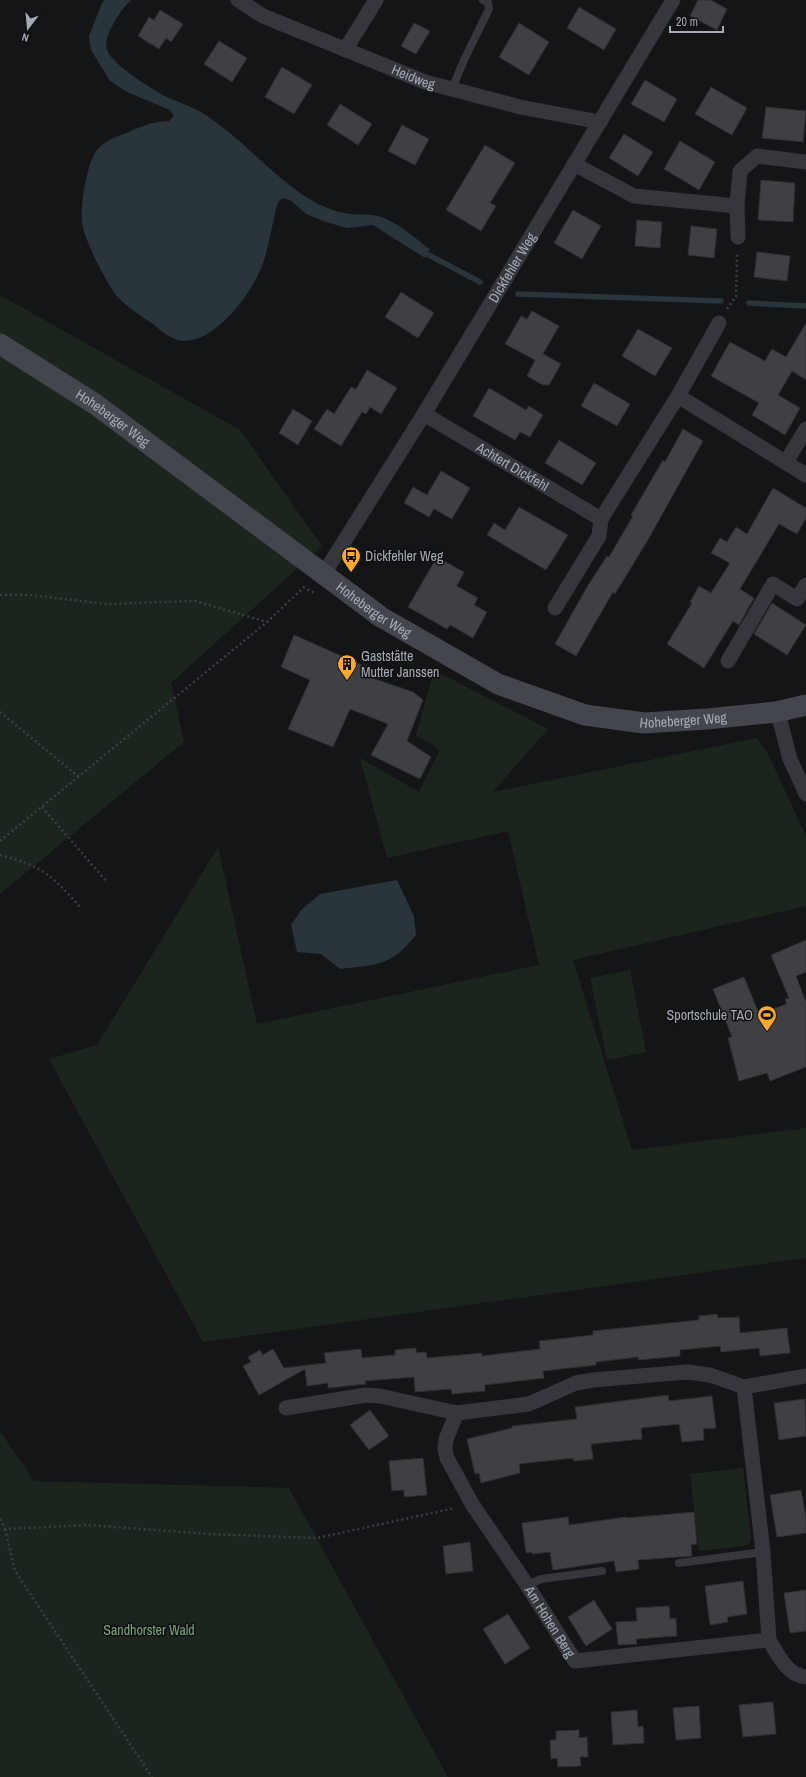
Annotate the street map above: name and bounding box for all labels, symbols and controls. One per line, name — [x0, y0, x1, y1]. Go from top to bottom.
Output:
north arrow — [8, 8, 48, 48]
scale bar — [670, 8, 723, 34]
text: 20 m — [676, 14, 698, 30]
text: N — [20, 30, 30, 45]
street label: Heidweg — [389, 60, 438, 93]
street label: Dickfehler Weg — [484, 229, 540, 306]
street label: Hoheberger Weg — [72, 385, 154, 451]
street label: Achtert Dickfehl — [472, 438, 552, 495]
bus stop icon: Dickfehler Weg — [340, 545, 362, 573]
place label: Dickfehler Weg — [365, 547, 444, 565]
street label: Hoheberger Weg — [333, 578, 415, 642]
place label: Gaststätte Mutter Janssen — [361, 647, 439, 681]
building icon: Gaststätte Mutter Janssen — [336, 653, 358, 681]
street label: Hoheberger Weg — [638, 708, 728, 732]
sports icon: Sportschule TAO — [756, 1004, 778, 1032]
place label: Sportschule TAO — [667, 1006, 753, 1024]
street label: Am Hohen Berg — [520, 1581, 580, 1662]
park label: Sandhorster Wald — [103, 1621, 195, 1639]

